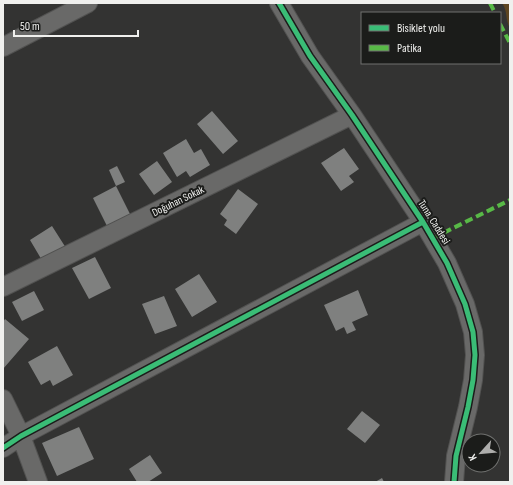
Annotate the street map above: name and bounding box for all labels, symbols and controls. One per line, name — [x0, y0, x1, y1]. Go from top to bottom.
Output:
scale bar — [14, 12, 138, 38]
legend — [361, 12, 501, 64]
text: 50 m — [20, 19, 40, 34]
text: Bisiklet yolu — [397, 21, 445, 36]
text: Patika — [397, 41, 422, 56]
street label: Doğuhan Sokak — [150, 182, 207, 219]
street label: Tuna. Caddesi — [415, 197, 453, 247]
north arrow — [461, 433, 501, 473]
text: K — [465, 451, 480, 463]

